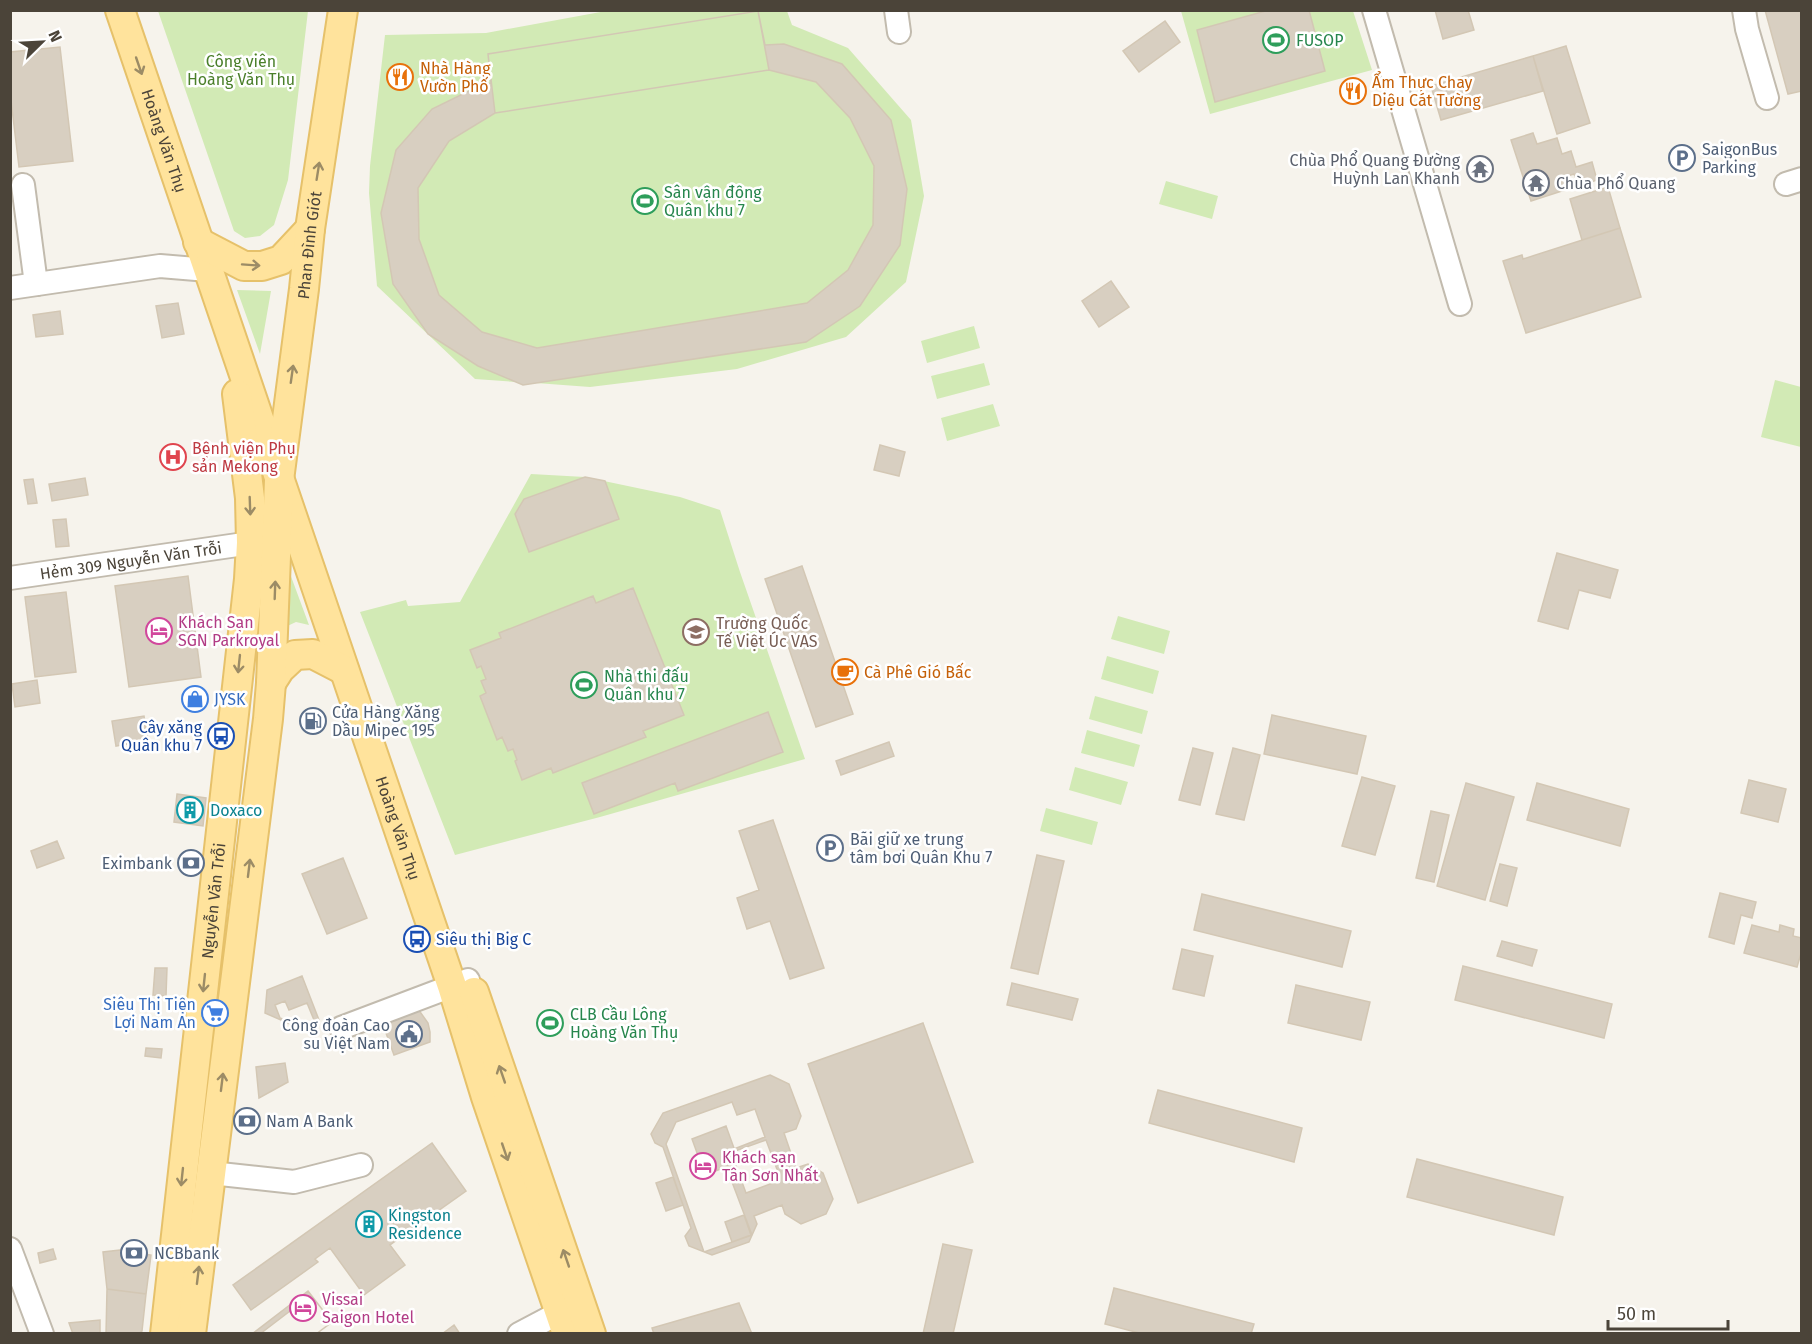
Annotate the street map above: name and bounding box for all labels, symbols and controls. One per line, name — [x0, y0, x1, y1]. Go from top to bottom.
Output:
north arrow — [12, 12, 72, 72]
sports icon: FUSOP — [1261, 25, 1291, 55]
text: N — [44, 27, 66, 45]
place label: FUSOP — [1296, 31, 1343, 50]
park label: Công viên Hoàng Văn Thụ — [187, 52, 295, 89]
one-way arrow — [134, 56, 145, 75]
place label: Nhà Hàng Vườn Phố — [420, 59, 491, 96]
restaurant icon: Nhà Hàng Vườn Phố — [385, 62, 415, 92]
place label: Ẩm Thực Chay Diệu Cát Tường — [1372, 71, 1481, 110]
restaurant icon: Ẩm Thực Chay Diệu Cát Tường — [1338, 76, 1368, 106]
street label: Hoàng Văn Thụ — [138, 86, 190, 195]
place label: SaigonBus Parking — [1702, 140, 1777, 177]
parking icon: SaigonBus Parking — [1667, 143, 1697, 173]
place label: Chùa Phổ Quang Đường Huỳnh Lan Khanh — [1290, 150, 1461, 188]
temple icon: Chùa Phổ Quang Đường Huỳnh Lan Khanh — [1465, 154, 1495, 184]
one-way arrow — [313, 162, 324, 182]
temple icon: Chùa Phổ Quang — [1521, 168, 1551, 198]
place label: Chùa Phổ Quang — [1556, 173, 1676, 193]
place label: Sân vận động Quân khu 7 — [664, 183, 762, 220]
sports icon: Sân vận động Quân khu 7 — [630, 186, 660, 216]
street label: Phan Đình Giót — [294, 190, 326, 300]
one-way arrow — [241, 260, 260, 271]
one-way arrow — [287, 365, 298, 385]
place label: Bệnh viện Phụ sản Mekong — [192, 439, 296, 476]
hospital icon: Bệnh viện Phụ sản Mekong — [158, 442, 188, 472]
one-way arrow — [245, 496, 256, 516]
street label: Hẻm 309 Nguyễn Văn Trỗi — [39, 538, 223, 584]
one-way arrow — [269, 581, 281, 601]
place label: Khách Sạn SGN Parkroyal — [178, 613, 280, 650]
place label: Trường Quốc Tế Việt Úc VAS — [716, 613, 818, 651]
hotel icon: Khách Sạn SGN Parkroyal — [144, 616, 174, 646]
school or university icon: Trường Quốc Tế Việt Úc VAS — [681, 617, 711, 647]
one-way arrow — [233, 654, 244, 674]
cafe icon: Cà Phê Gió Bấc — [830, 657, 860, 687]
place label: Cà Phê Gió Bấc — [864, 662, 972, 682]
place label: Nhà thi đấu Quân khu 7 — [604, 666, 689, 704]
sports icon: Nhà thi đấu Quân khu 7 — [569, 670, 599, 700]
shop icon: JYSK — [180, 684, 210, 714]
place label: JYSK — [214, 690, 246, 709]
place label: Cửa Hàng Xăng Dầu Mipec 195 — [332, 703, 440, 740]
fuel station icon: Cửa Hàng Xăng Dầu Mipec 195 — [298, 706, 328, 736]
place label: Cây xăng Quân khu 7 — [121, 718, 203, 755]
bus stop icon: Cây xăng Quân khu 7 — [206, 721, 236, 751]
street label: Hoàng Văn Thụ — [371, 774, 424, 882]
building icon: Doxaco — [175, 795, 205, 825]
place label: Doxaco — [210, 801, 262, 820]
place label: Bãi giữ xe trung tâm bơi Quân Khu 7 — [850, 830, 992, 867]
parking icon: Bãi giữ xe trung tâm bơi Quân Khu 7 — [815, 833, 845, 863]
street label: Nguyễn Văn Trỗi — [198, 842, 230, 960]
bank icon: Eximbank — [176, 848, 206, 878]
place label: Eximbank — [102, 854, 173, 873]
one-way arrow — [243, 858, 254, 878]
bus stop icon: Siêu thị Big C — [402, 924, 432, 954]
place label: Siêu thị Big C — [436, 930, 531, 949]
one-way arrow — [198, 973, 209, 993]
place label: Siêu Thị Tiện Lợi Nam An — [103, 995, 196, 1032]
supermarket icon: Siêu Thị Tiện Lợi Nam An — [200, 998, 230, 1028]
place label: CLB Cầu Lông Hoàng Văn Thụ — [570, 1004, 678, 1042]
sports icon: CLB Cầu Lông Hoàng Văn Thụ — [535, 1008, 565, 1038]
place label: Công đoàn Cao su Việt Nam — [282, 1016, 390, 1053]
public building icon: Công đoàn Cao su Việt Nam — [394, 1019, 424, 1049]
one-way arrow — [496, 1065, 507, 1084]
one-way arrow — [217, 1073, 228, 1092]
bank icon: Nam A Bank — [232, 1106, 262, 1136]
place label: Nam A Bank — [266, 1112, 354, 1131]
one-way arrow — [501, 1142, 512, 1161]
place label: Khách sạn Tân Sơn Nhất — [722, 1148, 819, 1185]
hotel icon: Khách sạn Tân Sơn Nhất — [688, 1151, 718, 1181]
one-way arrow — [176, 1167, 187, 1186]
place label: Kingston Residence — [388, 1206, 462, 1243]
building icon: Kingston Residence — [354, 1209, 384, 1239]
bank icon: NCBbank — [119, 1238, 149, 1268]
place label: NCBbank — [154, 1244, 220, 1263]
one-way arrow — [559, 1249, 570, 1268]
one-way arrow — [193, 1266, 204, 1286]
place label: Vissai Saigon Hotel — [322, 1290, 414, 1327]
hotel icon: Vissai Saigon Hotel — [288, 1293, 318, 1323]
scale bar — [1608, 1293, 1728, 1331]
text: 50 m — [1617, 1303, 1656, 1325]

